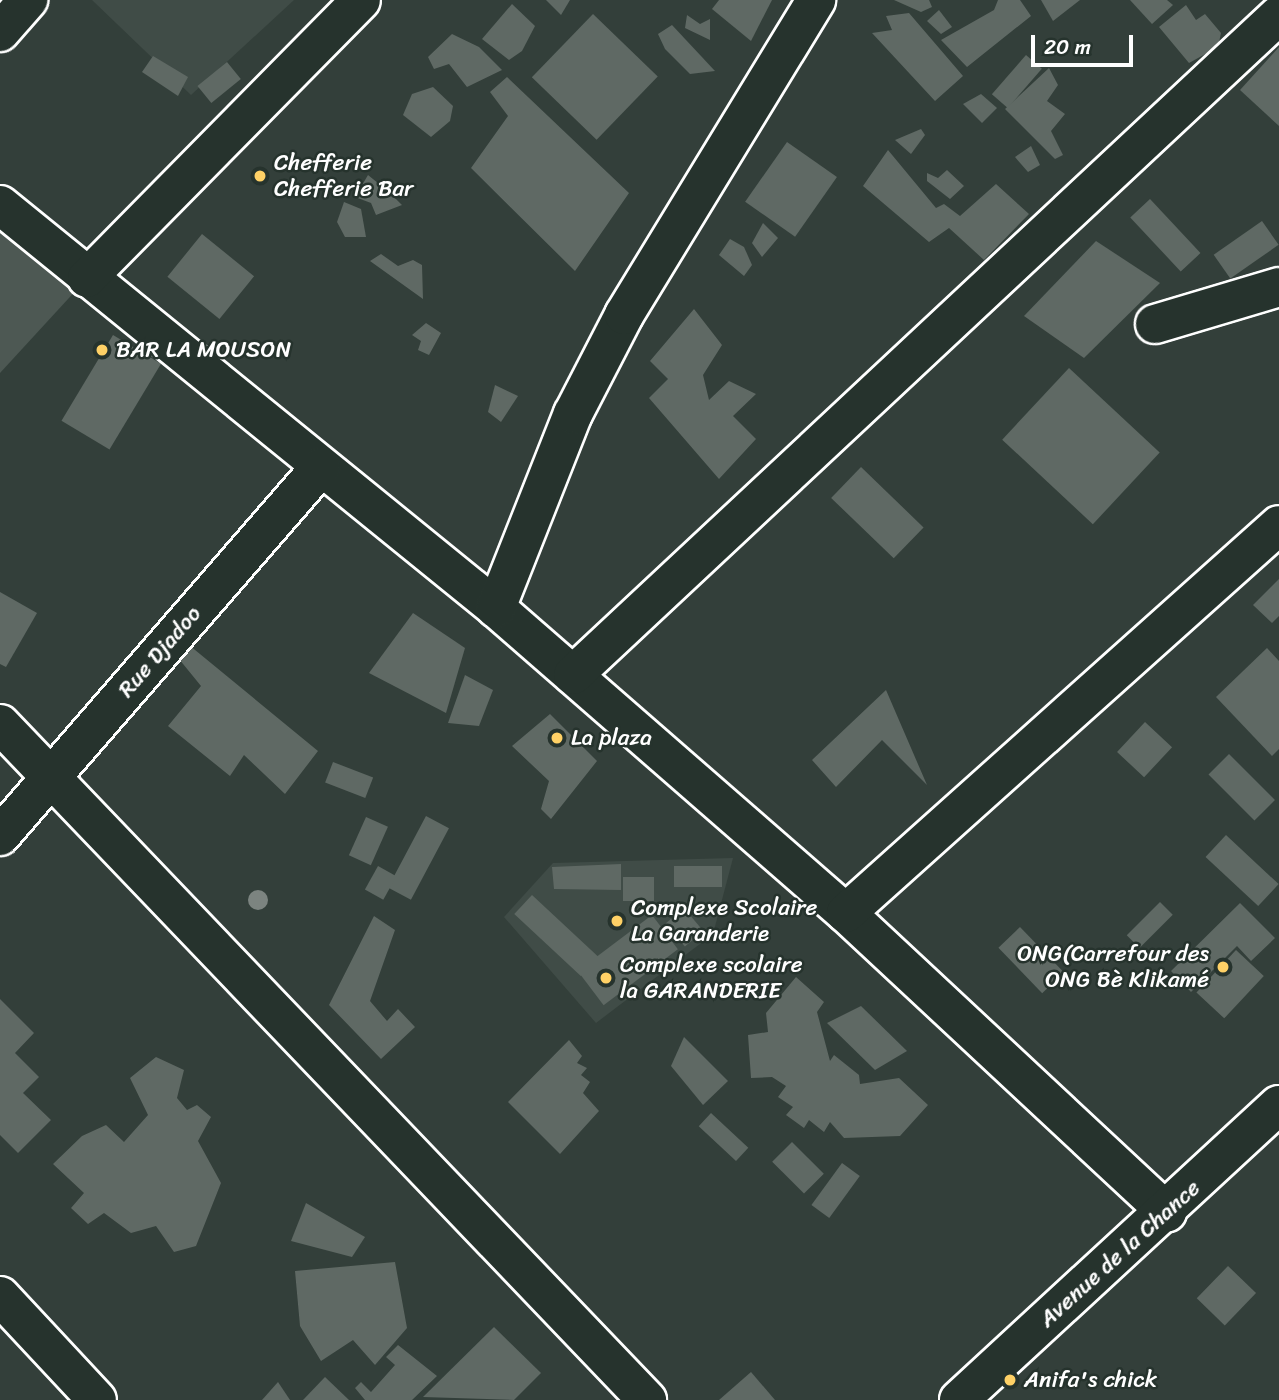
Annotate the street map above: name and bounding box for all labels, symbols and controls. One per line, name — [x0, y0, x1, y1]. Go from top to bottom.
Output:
scale bar — [1034, 21, 1136, 65]
text: 20 m — [1044, 28, 1091, 66]
place label: Chefferie Chefferie Bar — [274, 149, 413, 203]
marker: Chefferie Chefferie Bar — [252, 168, 268, 184]
place label: BAR LA MOUSON — [116, 336, 291, 364]
marker: BAR LA MOUSON — [94, 342, 110, 358]
street label: Rue Djadoo — [113, 601, 207, 703]
place label: La plaza — [571, 724, 652, 752]
marker: La plaza — [549, 730, 565, 746]
place label: Complexe Scolaire La Garanderie — [631, 894, 817, 948]
marker: Complexe Scolaire La Garanderie — [609, 913, 625, 929]
place label: ONG(Carrefour des ONG Bè Klikamé — [1016, 940, 1209, 994]
place label: Complexe scolaire la GARANDERIE — [620, 951, 802, 1005]
marker: ONG(Carrefour des ONG Bè Klikamé — [1215, 959, 1231, 975]
marker: Complexe scolaire la GARANDERIE — [598, 970, 614, 986]
street label: Avenue de la Chance — [1034, 1174, 1206, 1334]
place label: Anifa's chick — [1024, 1366, 1157, 1394]
marker: Anifa's chick — [1002, 1372, 1018, 1388]

